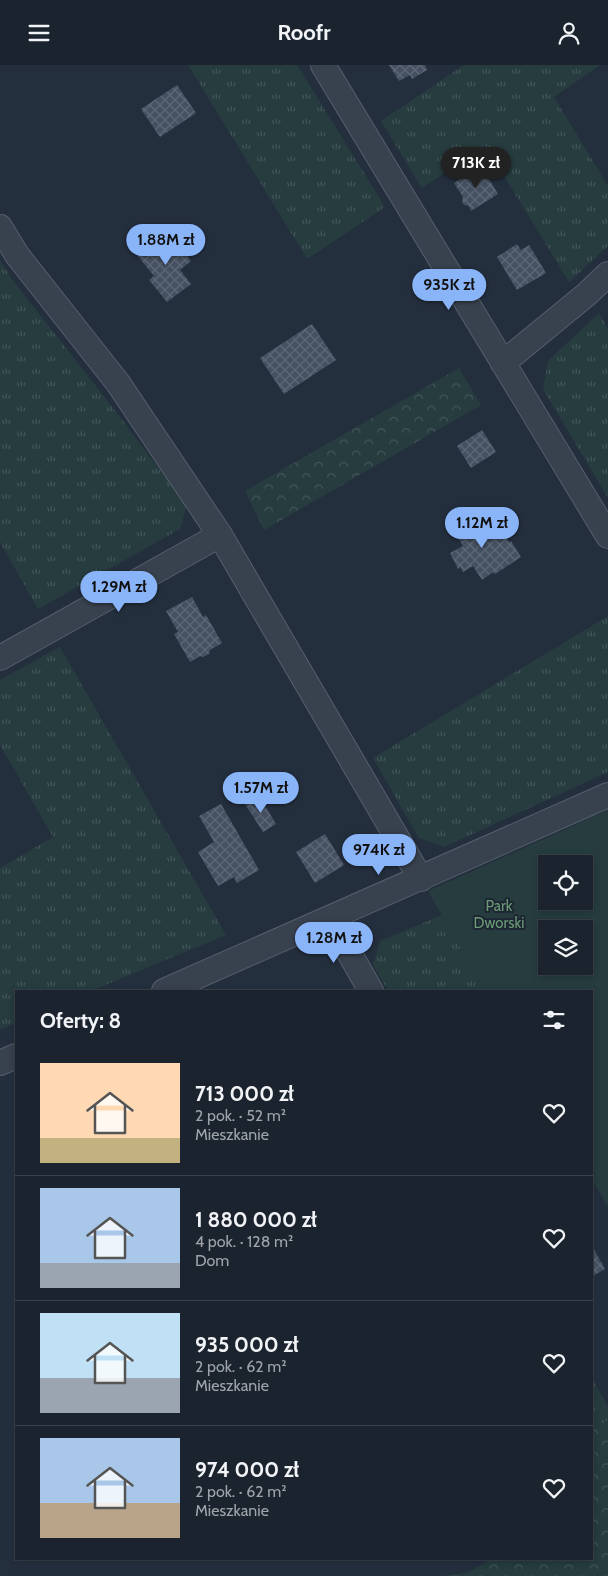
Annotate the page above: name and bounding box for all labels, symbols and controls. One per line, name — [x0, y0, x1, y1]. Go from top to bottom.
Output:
icon: menu — [25, 19, 53, 47]
text: Roofr — [277, 19, 331, 46]
icon: person — [555, 19, 583, 47]
pin: 713K zł — [430, 147, 522, 189]
text: 713K zł — [452, 153, 500, 172]
pin: 1.88M zł — [114, 223, 218, 266]
text: 1.88M zł — [137, 230, 195, 249]
pin: 935K zł — [403, 269, 495, 311]
text: 935K zł — [423, 275, 475, 294]
pin: 1.12M zł — [430, 507, 534, 549]
text: 1.12M zł — [456, 513, 508, 532]
pin: 1.29M zł — [67, 571, 171, 613]
text: 1.29M zł — [91, 577, 147, 596]
pin: 1.57M zł — [209, 771, 313, 814]
text: 1.57M zł — [234, 778, 288, 797]
pin: 974K zł — [333, 833, 425, 876]
text: 974K zł — [353, 840, 405, 859]
map controls — [538, 855, 593, 975]
button: locate — [538, 855, 593, 910]
park label: Park Dworski — [474, 897, 524, 932]
button: layers — [538, 920, 593, 975]
pin: 1.28M zł — [282, 921, 386, 964]
text: 1.28M zł — [306, 928, 362, 947]
icon: filters — [540, 1006, 568, 1034]
text: Oferty: 8 — [40, 1008, 121, 1033]
text: 713 000 zł — [195, 1081, 294, 1106]
icon: home — [80, 1083, 140, 1143]
icon: heart — [540, 1099, 568, 1127]
text: 2 pok. · 52 m² — [195, 1106, 286, 1125]
text: Mieszkanie — [195, 1125, 269, 1144]
text: 1 880 000 zł — [195, 1207, 317, 1232]
icon: home — [80, 1208, 140, 1268]
icon: heart — [540, 1224, 568, 1252]
text: 4 pok. · 128 m² — [195, 1232, 293, 1251]
text: Dom — [195, 1251, 229, 1270]
text: 935 000 zł — [195, 1332, 299, 1357]
icon: home — [80, 1333, 140, 1393]
icon: heart — [540, 1349, 568, 1377]
text: 2 pok. · 62 m² — [195, 1357, 287, 1376]
text: Mieszkanie — [195, 1376, 269, 1395]
text: 974 000 zł — [195, 1457, 299, 1482]
icon: home — [80, 1458, 140, 1518]
icon: heart — [540, 1474, 568, 1502]
text: 2 pok. · 62 m² — [195, 1482, 287, 1501]
text: Mieszkanie — [195, 1501, 269, 1520]

